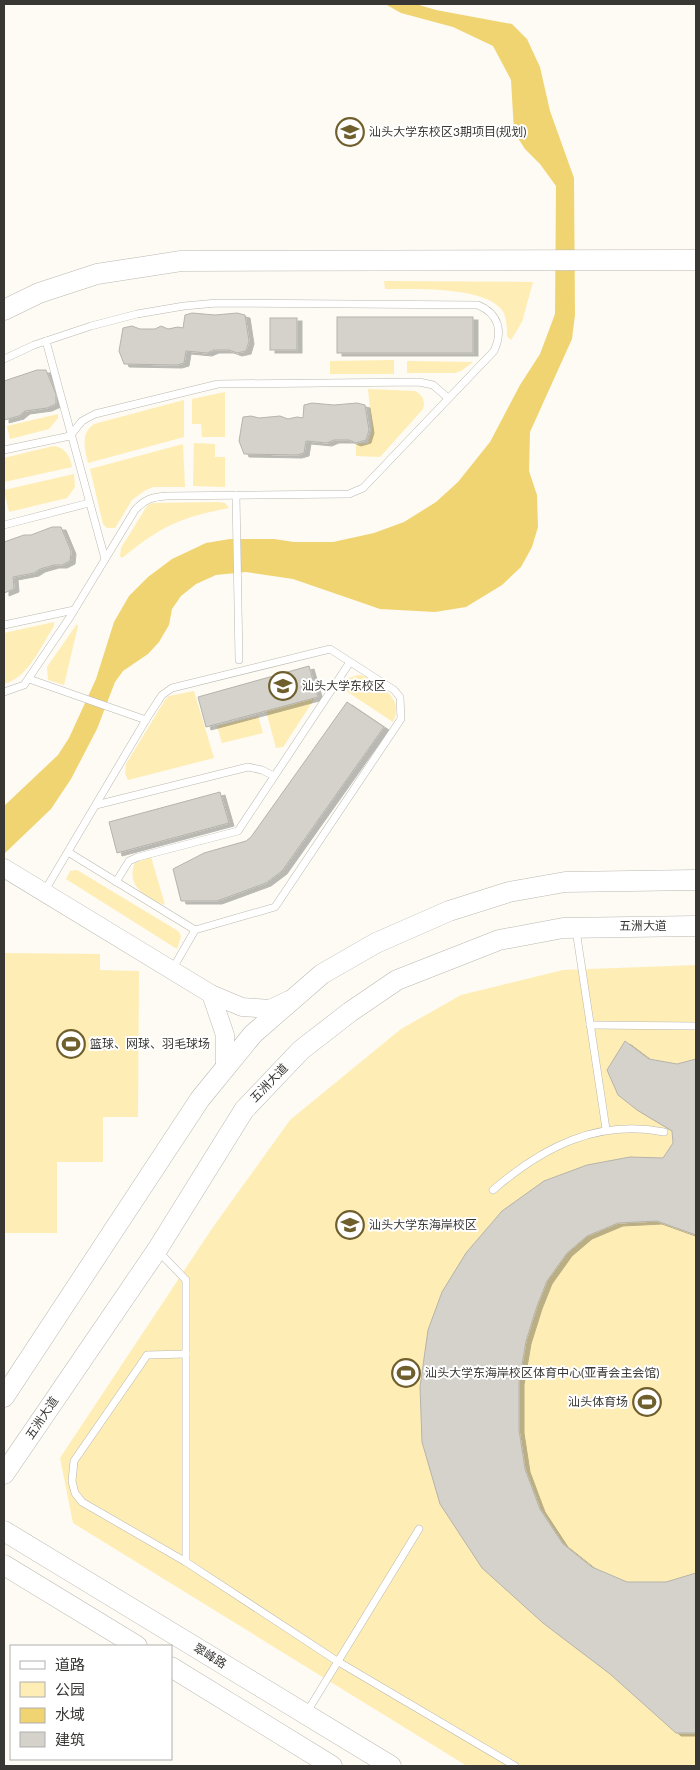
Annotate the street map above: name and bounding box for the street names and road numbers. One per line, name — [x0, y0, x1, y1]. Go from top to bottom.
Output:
street label: 五洲大道 — [619, 918, 667, 933]
street label: 五洲大道 — [247, 1060, 291, 1105]
street label: 五洲大道 — [22, 1394, 61, 1442]
street label: 翠峰路 — [191, 1640, 230, 1671]

